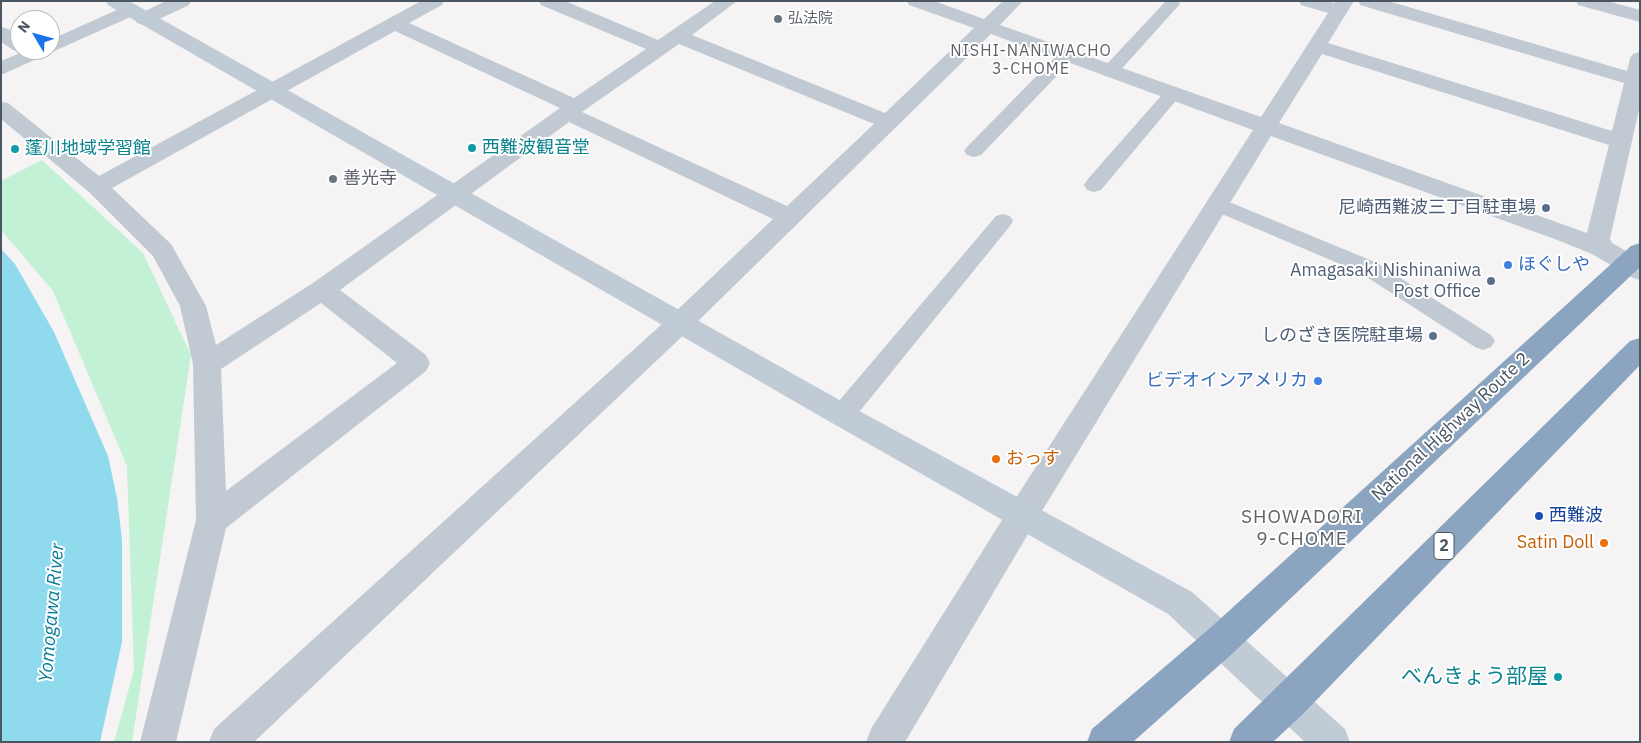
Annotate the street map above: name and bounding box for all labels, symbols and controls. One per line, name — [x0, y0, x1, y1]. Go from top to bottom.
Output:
north arrow — [10, 10, 60, 60]
place label: 弘法院 — [788, 10, 833, 28]
marker: 弘法院 — [772, 13, 784, 25]
text: N — [14, 17, 34, 36]
district label: NISHI-NANIWACHO 3-CHOME — [948, 41, 1114, 79]
place label: 西難波観音堂 — [482, 137, 590, 159]
place label: 蓬川地域学習館 — [25, 138, 151, 160]
marker: 西難波観音堂 — [466, 142, 478, 154]
marker: 蓬川地域学習館 — [9, 143, 21, 155]
place label: 善光寺 — [343, 168, 397, 190]
marker: 善光寺 — [327, 173, 339, 185]
place label: 尼崎西難波三丁目駐車場 — [1338, 197, 1536, 219]
marker: 尼崎西難波三丁目駐車場 — [1540, 202, 1552, 214]
place label: ほぐしや — [1518, 254, 1590, 276]
marker: ほぐしや — [1502, 259, 1514, 271]
place label: Amagasaki Nishinaniwa Post Office — [1290, 260, 1481, 302]
marker: Amagasaki Nishinaniwa Post Office — [1485, 275, 1497, 287]
place label: しのざき医院駐車場 — [1261, 325, 1423, 347]
marker: しのざき医院駐車場 — [1427, 330, 1439, 342]
street label: National Highway Route 2 — [1367, 348, 1535, 506]
place label: ビデオインアメリカ — [1146, 370, 1308, 392]
marker: ビデオインアメリカ — [1312, 375, 1324, 387]
place label: おっす — [1006, 448, 1060, 470]
marker: おっす — [990, 453, 1002, 465]
place label: 西難波 — [1549, 505, 1603, 527]
district label: SHOWADORI 9-CHOME — [1240, 507, 1364, 551]
marker: 西難波 — [1533, 510, 1545, 522]
road number: 2 — [1434, 532, 1454, 560]
place label: Satin Doll — [1517, 532, 1594, 554]
marker: Satin Doll — [1598, 537, 1610, 549]
water label: Yomogawa River — [35, 542, 69, 684]
place label: べんきょう部屋 — [1401, 664, 1548, 690]
marker: べんきょう部屋 — [1552, 671, 1564, 683]

